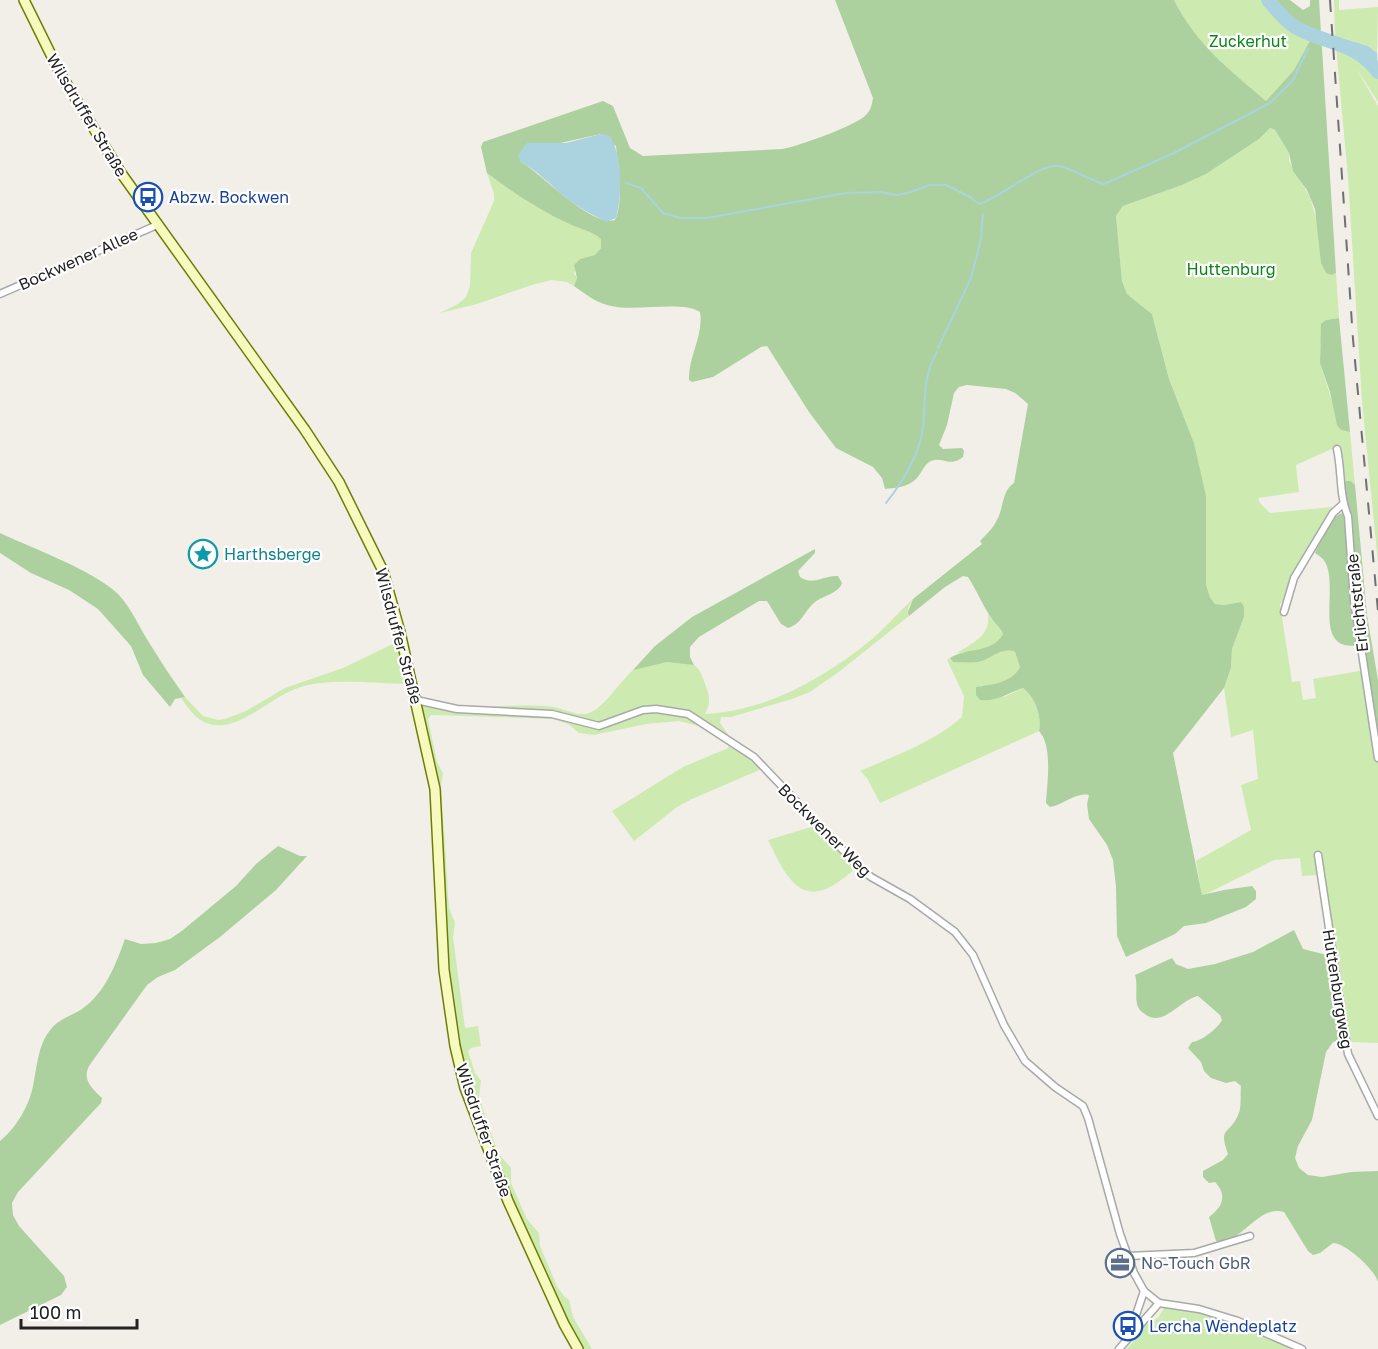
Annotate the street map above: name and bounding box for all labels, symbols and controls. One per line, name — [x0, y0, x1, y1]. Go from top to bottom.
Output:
park label: Zuckerhut — [1209, 31, 1287, 51]
street label: Wilsdruffer Straße — [42, 50, 132, 180]
bus stop icon: Abzw. Bockwen — [132, 181, 164, 213]
place label: Abzw. Bockwen — [169, 187, 289, 207]
street label: Bockwener Allee — [15, 224, 141, 294]
park label: Huttenburg — [1186, 259, 1276, 279]
place icon: Harthsberge — [187, 538, 219, 570]
place label: Harthsberge — [224, 544, 321, 564]
street label: Erlichtstraße — [1342, 553, 1372, 653]
street label: Wilsdruffer Straße — [371, 566, 427, 706]
street label: Bockwener Weg — [774, 779, 876, 881]
street label: Huttenburgweg — [1319, 928, 1357, 1050]
street label: Wilsdruffer Straße — [452, 1060, 516, 1200]
office icon: No-Touch GbR — [1104, 1247, 1136, 1279]
place label: No-Touch GbR — [1141, 1253, 1251, 1273]
scale bar — [21, 1292, 136, 1330]
text: 100 m — [30, 1301, 81, 1323]
bus stop icon: Lercha Wendeplatz — [1112, 1310, 1144, 1342]
place label: Lercha Wendeplatz — [1149, 1316, 1297, 1336]

